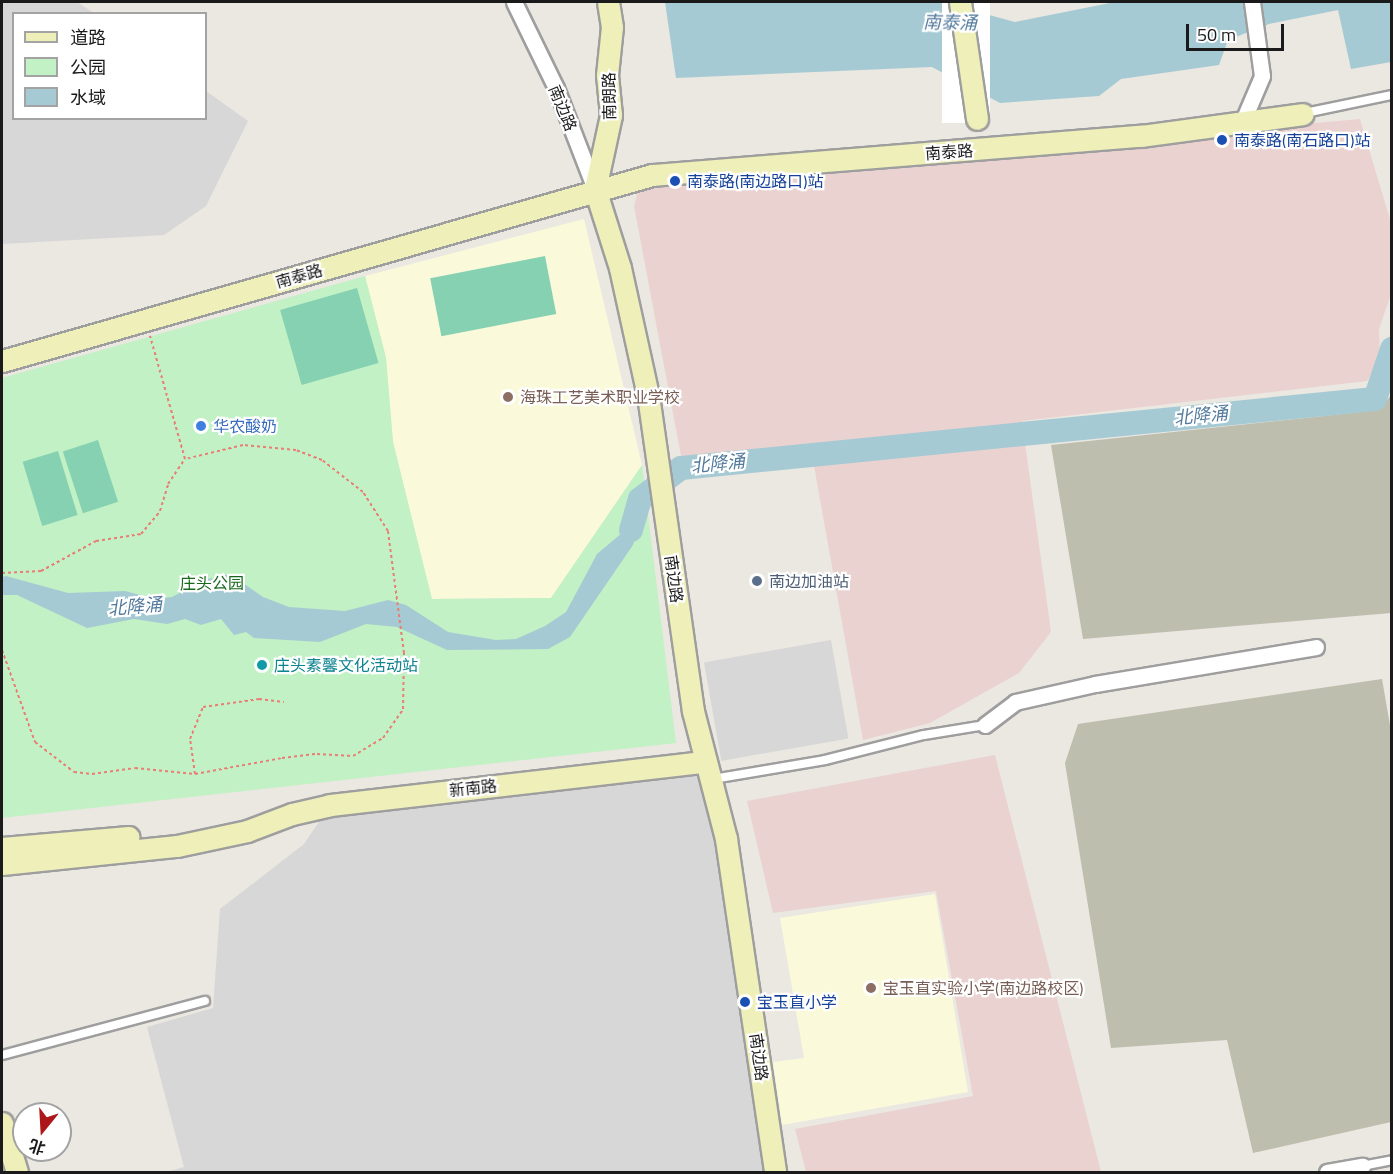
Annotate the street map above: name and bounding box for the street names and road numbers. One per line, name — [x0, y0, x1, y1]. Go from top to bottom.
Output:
street label: 南朗路 — [599, 72, 619, 120]
street label: 南边路 — [545, 82, 581, 134]
street label: 南泰路 — [924, 141, 974, 163]
street label: 南泰路 — [273, 260, 325, 292]
street label: 南边路 — [661, 554, 687, 604]
street label: 新南路 — [448, 776, 498, 800]
street label: 南边路 — [746, 1032, 772, 1082]

